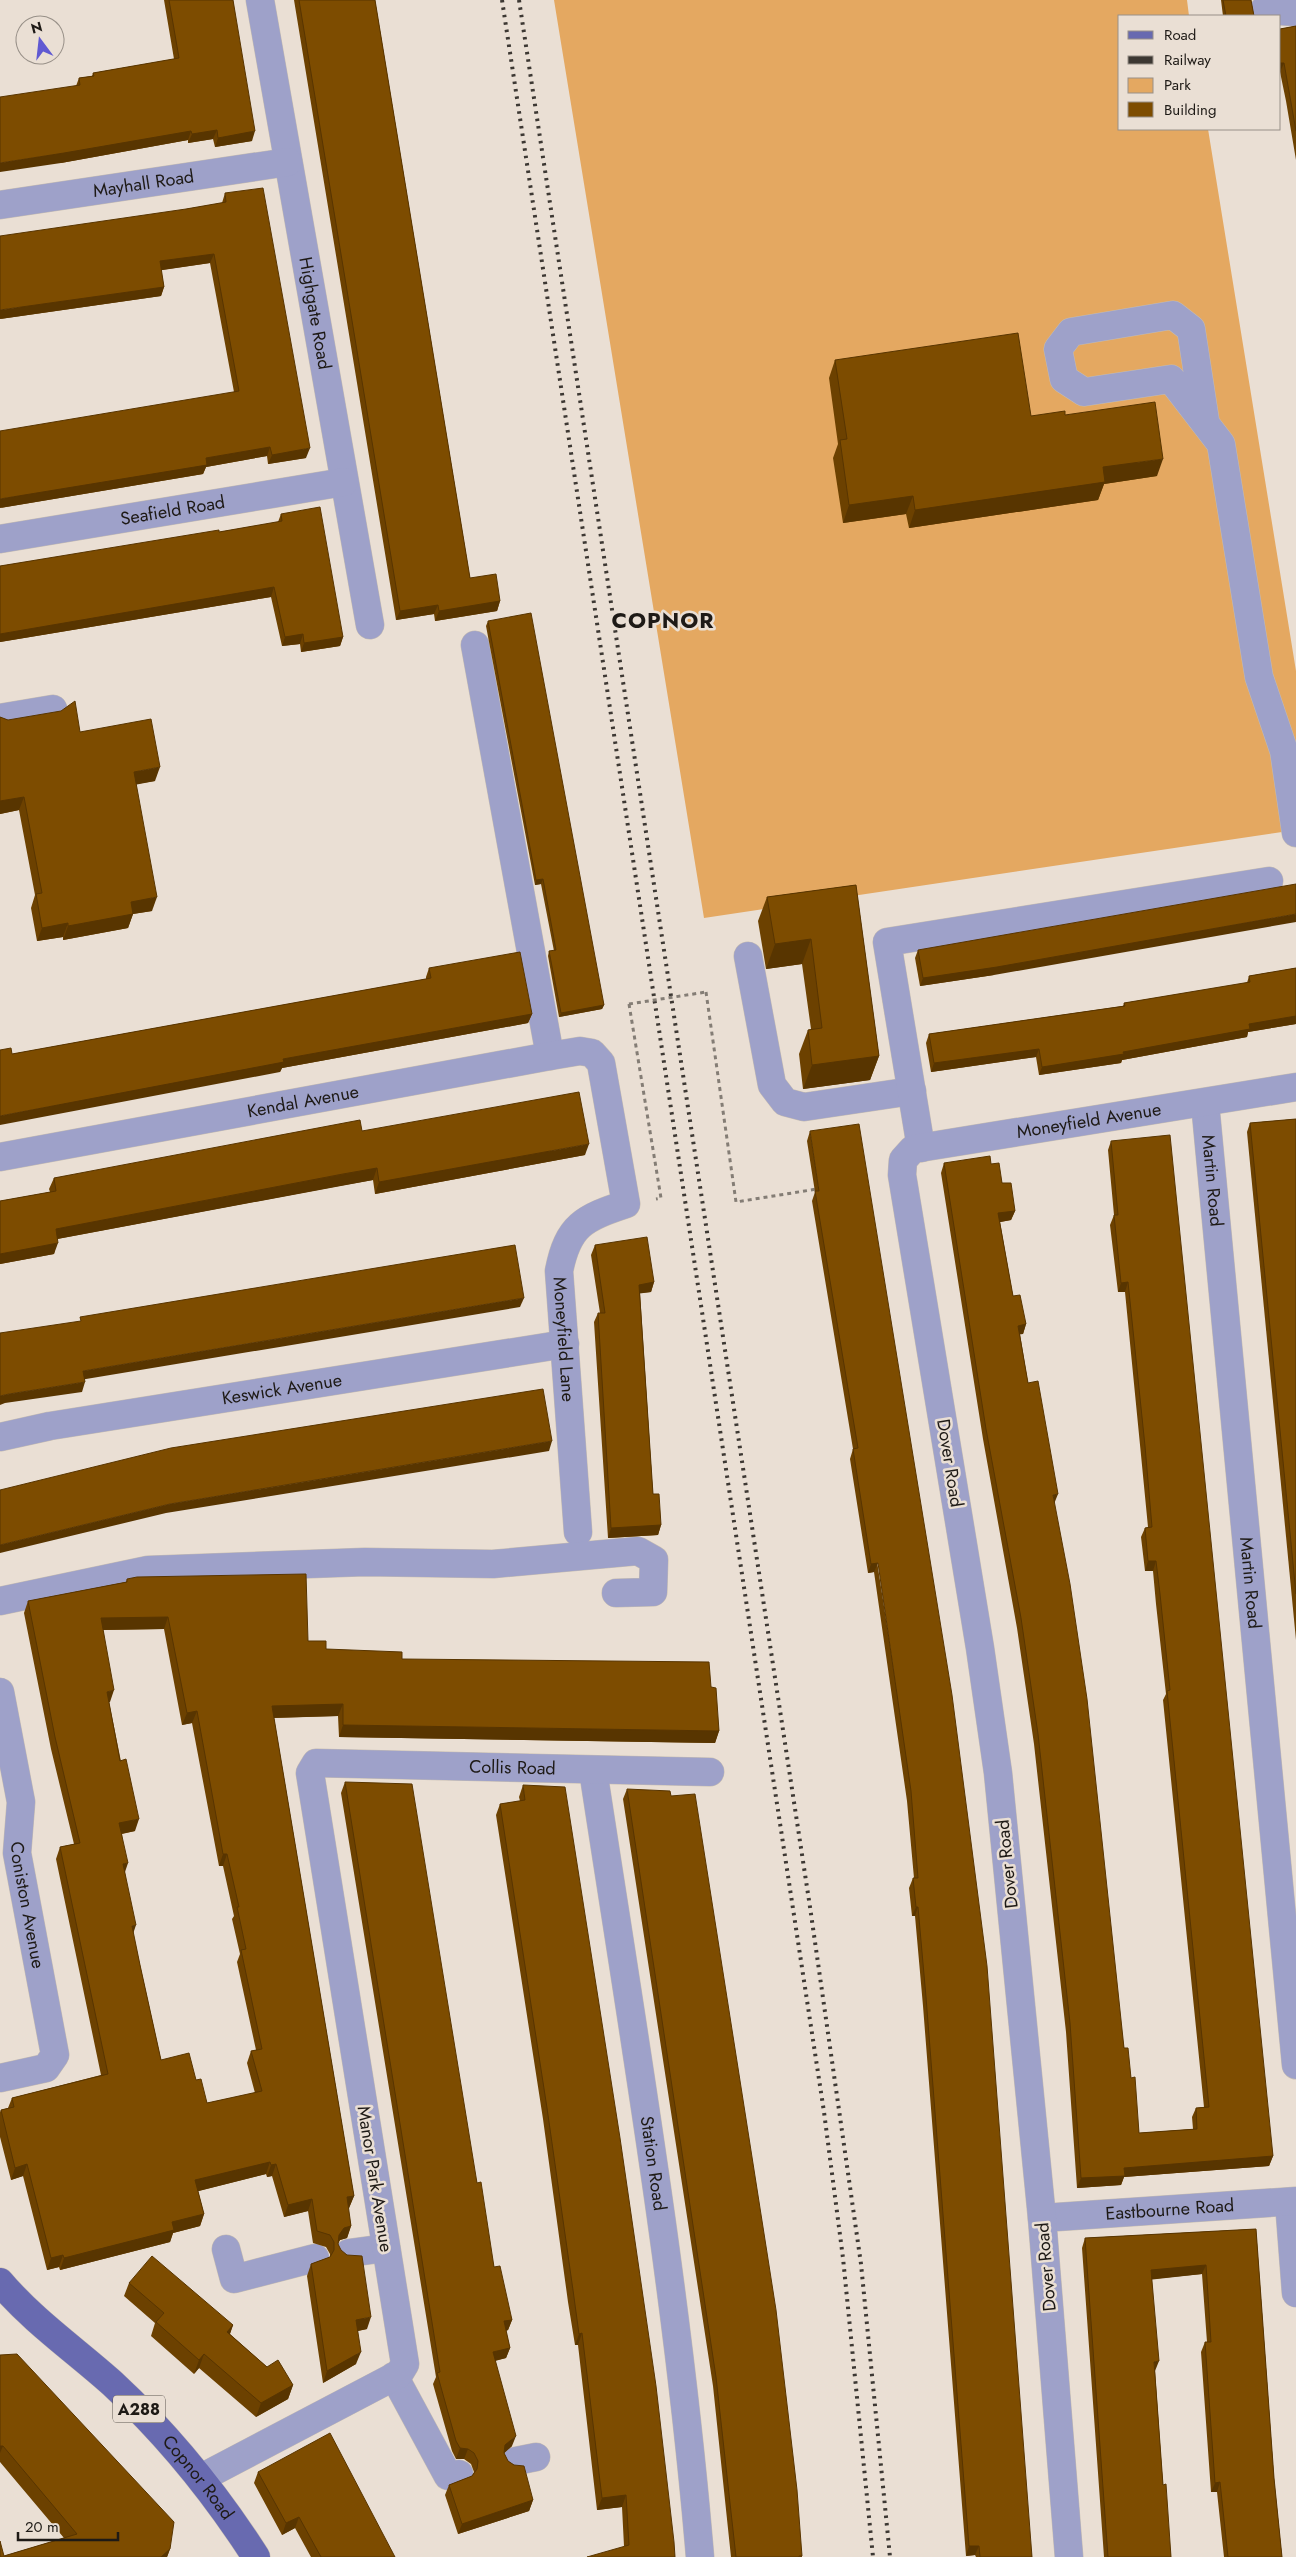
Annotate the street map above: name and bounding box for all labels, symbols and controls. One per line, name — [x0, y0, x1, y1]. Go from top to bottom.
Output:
north arrow — [15, 15, 65, 65]
legend — [1118, 15, 1281, 130]
text: N — [29, 16, 45, 39]
text: Road — [1164, 24, 1196, 46]
text: Railway — [1164, 49, 1211, 71]
text: Park — [1164, 74, 1191, 96]
text: Building — [1164, 99, 1216, 121]
street label: Mayhall Road — [91, 163, 196, 204]
street label: Highgate Road — [292, 255, 338, 372]
street label: Seafield Road — [118, 489, 227, 532]
district label: COPNOR — [612, 604, 714, 636]
street label: Kendal Avenue — [245, 1078, 361, 1124]
street label: Moneyfield Avenue — [1015, 1096, 1163, 1145]
street label: Martin Road — [1195, 1134, 1230, 1228]
street label: Moneyfield Lane — [546, 1276, 581, 1403]
street label: Keswick Avenue — [220, 1367, 344, 1411]
street label: Dover Road — [930, 1417, 970, 1509]
street label: Martin Road — [1233, 1536, 1268, 1630]
street label: Collis Road — [469, 1753, 556, 1781]
street label: Dover Road — [989, 1818, 1025, 1910]
street label: Coniston Avenue — [4, 1841, 51, 1971]
street label: Manor Park Avenue — [351, 2104, 399, 2254]
street label: Station Road — [634, 2114, 673, 2212]
street label: Eastbourne Road — [1105, 2192, 1235, 2227]
street label: Dover Road — [1029, 2221, 1063, 2313]
road number: A288 — [113, 2396, 165, 2422]
street label: Copnor Road — [156, 2429, 240, 2525]
scale bar — [18, 2510, 118, 2542]
text: 20 m — [25, 2516, 59, 2538]

